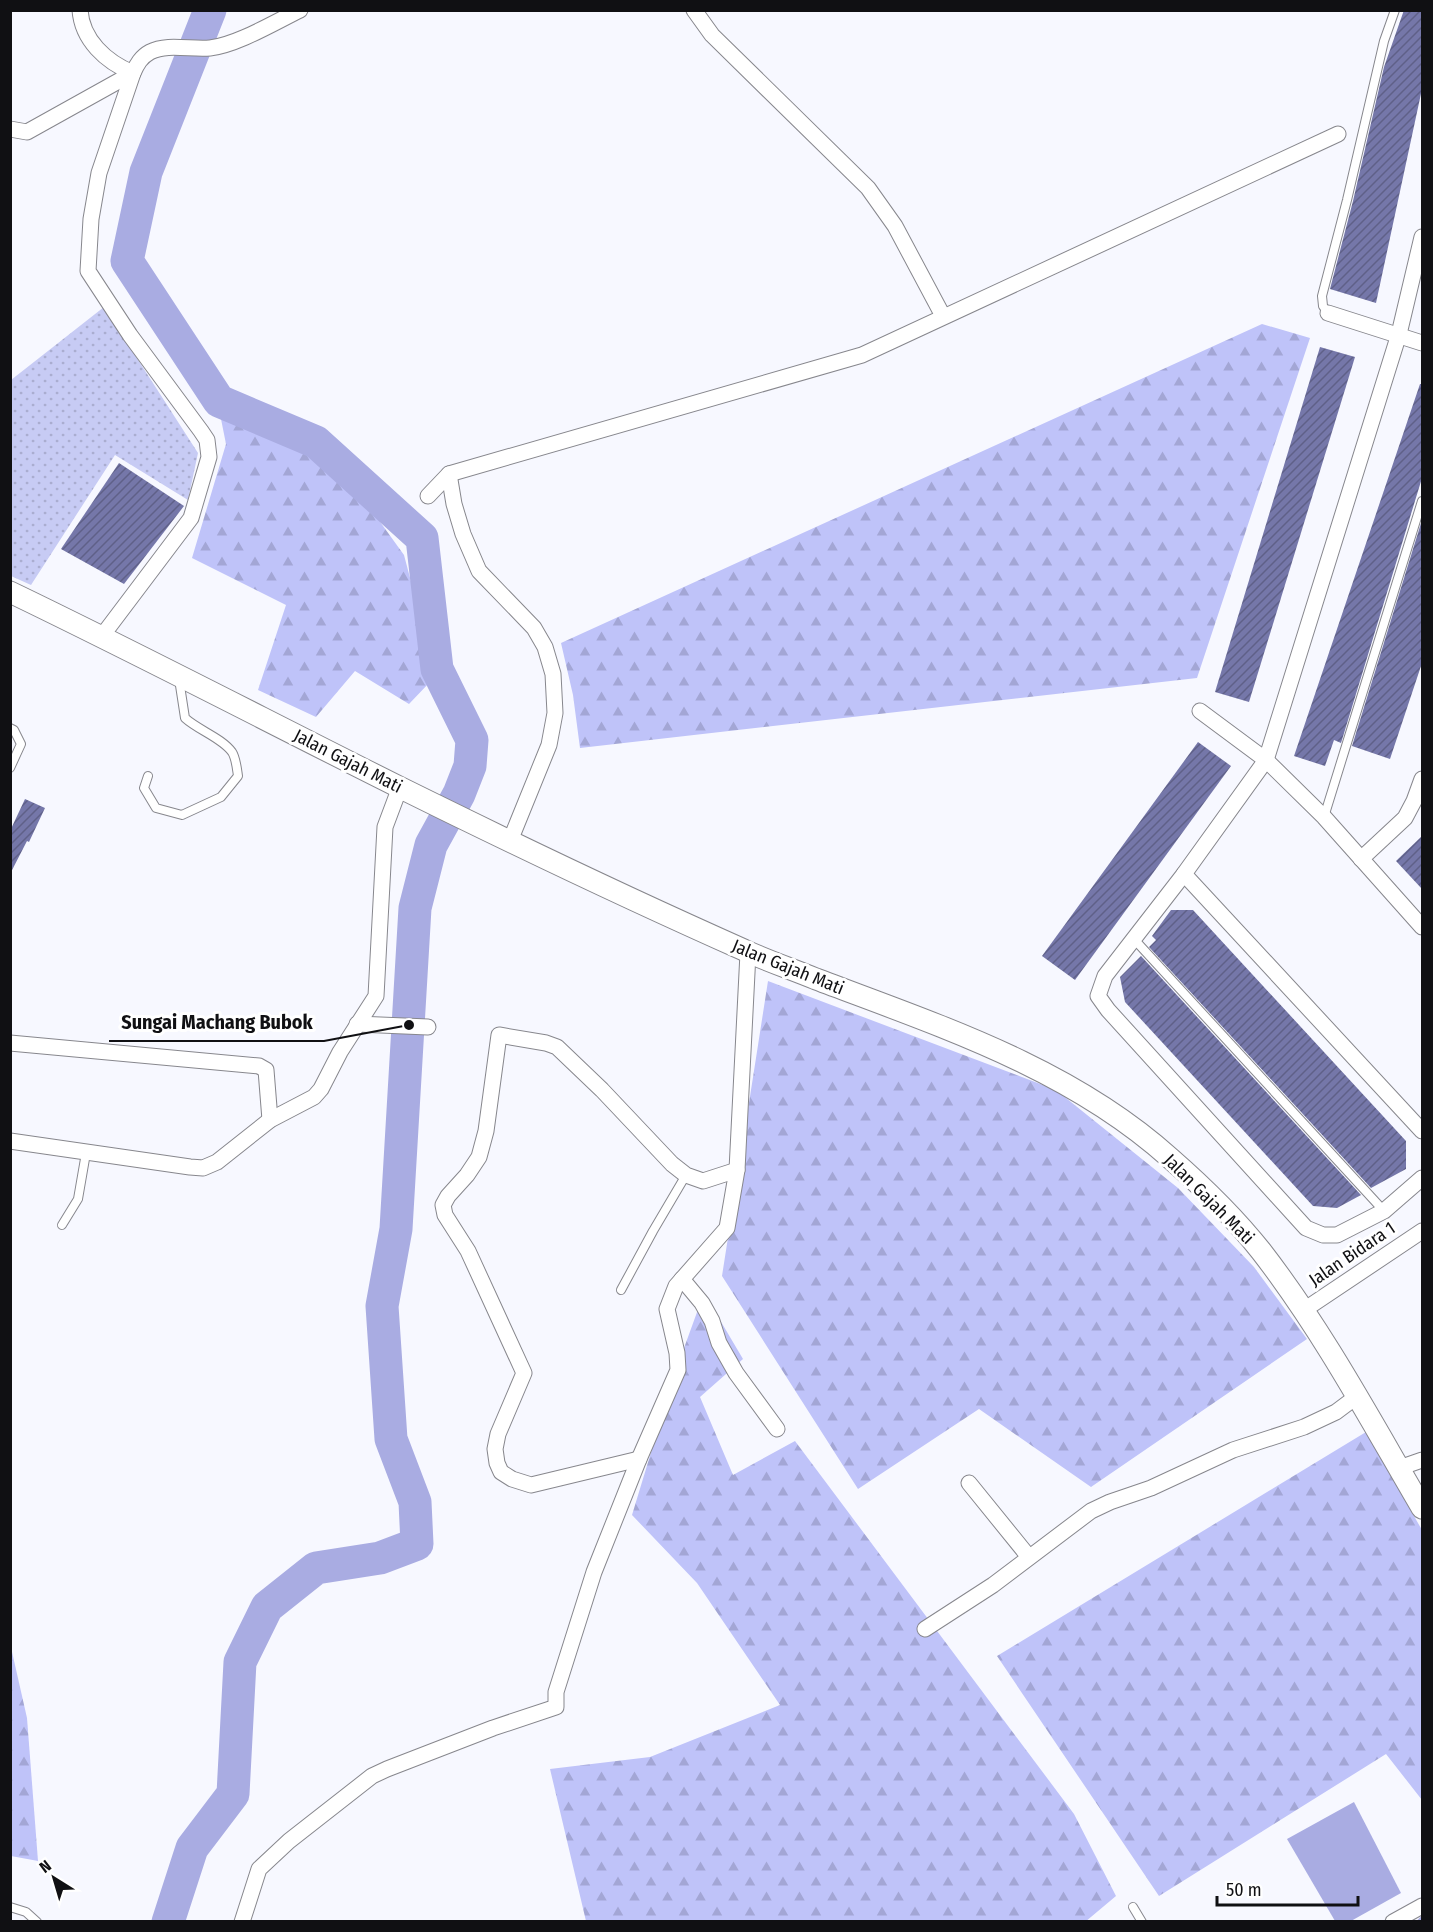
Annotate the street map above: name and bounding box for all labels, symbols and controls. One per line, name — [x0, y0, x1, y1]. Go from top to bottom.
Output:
street label: Jalan Gajah Mati — [290, 724, 406, 798]
street label: Jalan Gajah Mati — [729, 935, 847, 999]
callout: Sungai Machang Bubok — [109, 1003, 324, 1041]
text: Sungai Machang Bubok — [121, 1010, 313, 1034]
street label: Jalan Gajah Mati — [1159, 1149, 1259, 1249]
street label: Jalan Bidara 1 — [1305, 1217, 1399, 1291]
north arrow — [24, 1848, 84, 1908]
text: N — [36, 1856, 55, 1877]
scale bar — [1217, 1869, 1358, 1907]
text: 50 m — [1226, 1879, 1262, 1901]

